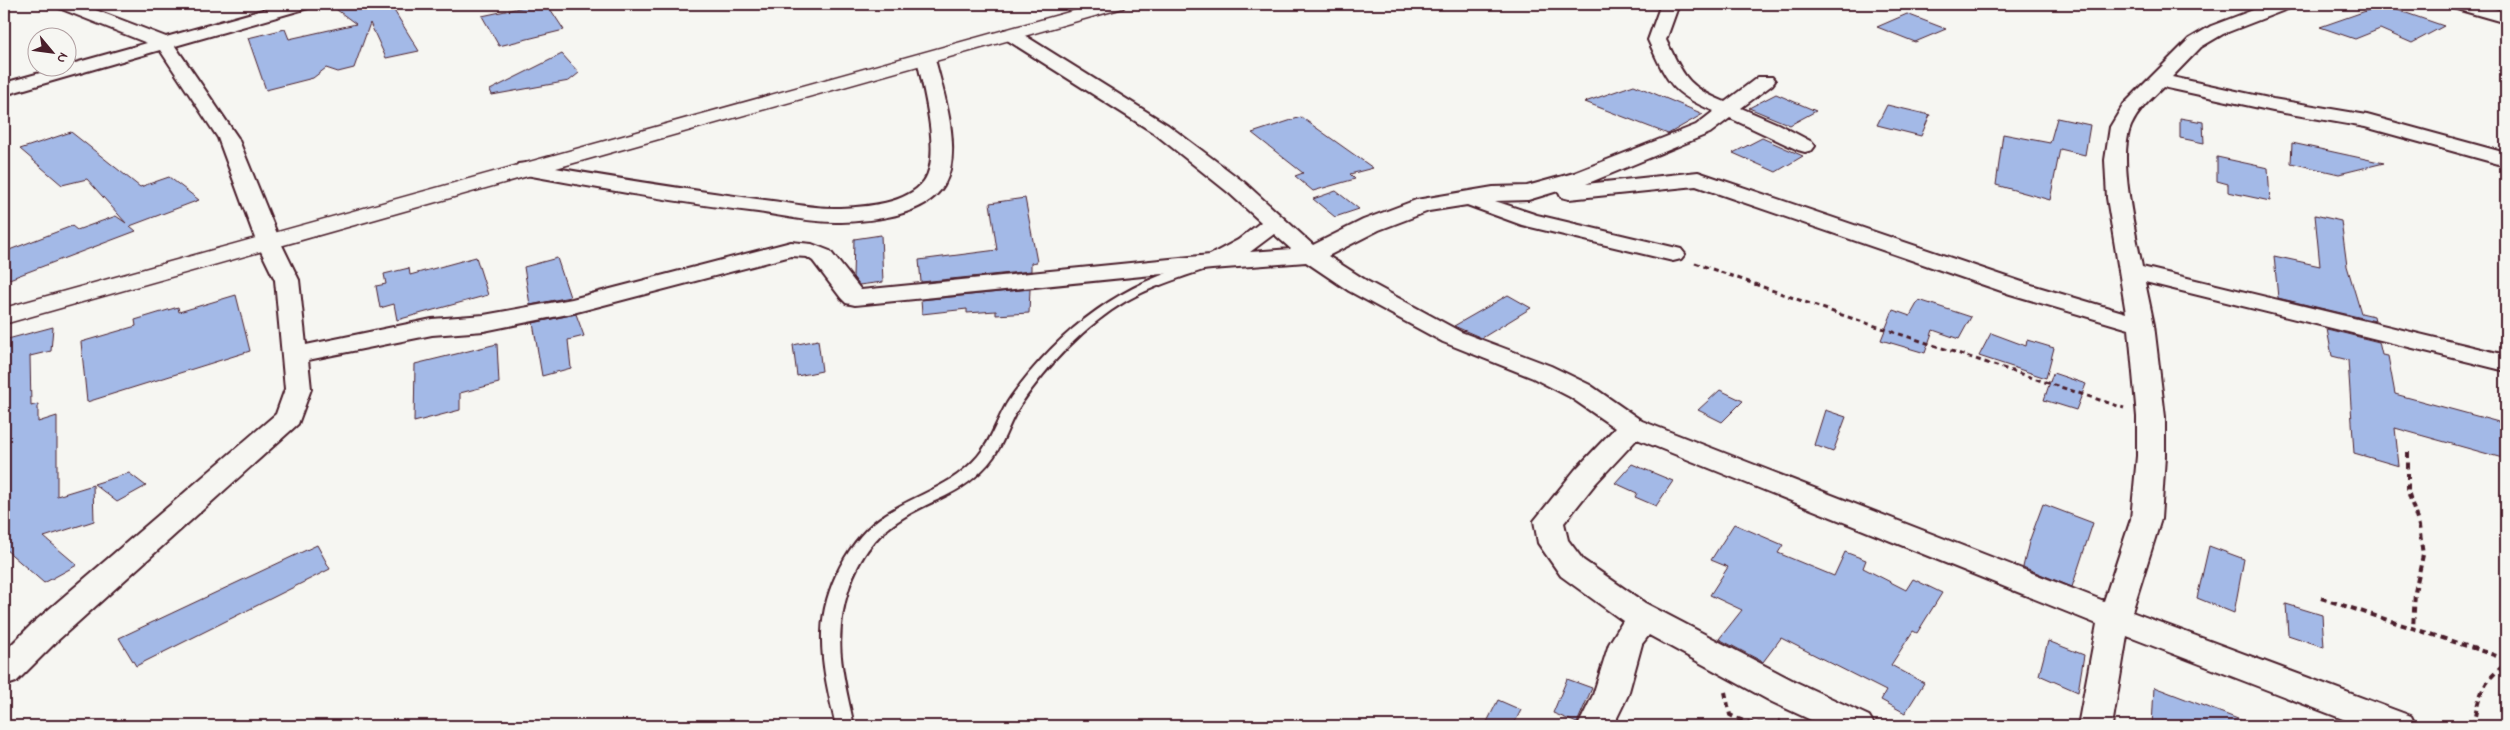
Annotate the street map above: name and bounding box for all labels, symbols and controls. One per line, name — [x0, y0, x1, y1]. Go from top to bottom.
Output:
north arrow — [28, 28, 78, 78]
text: N — [51, 48, 74, 67]

